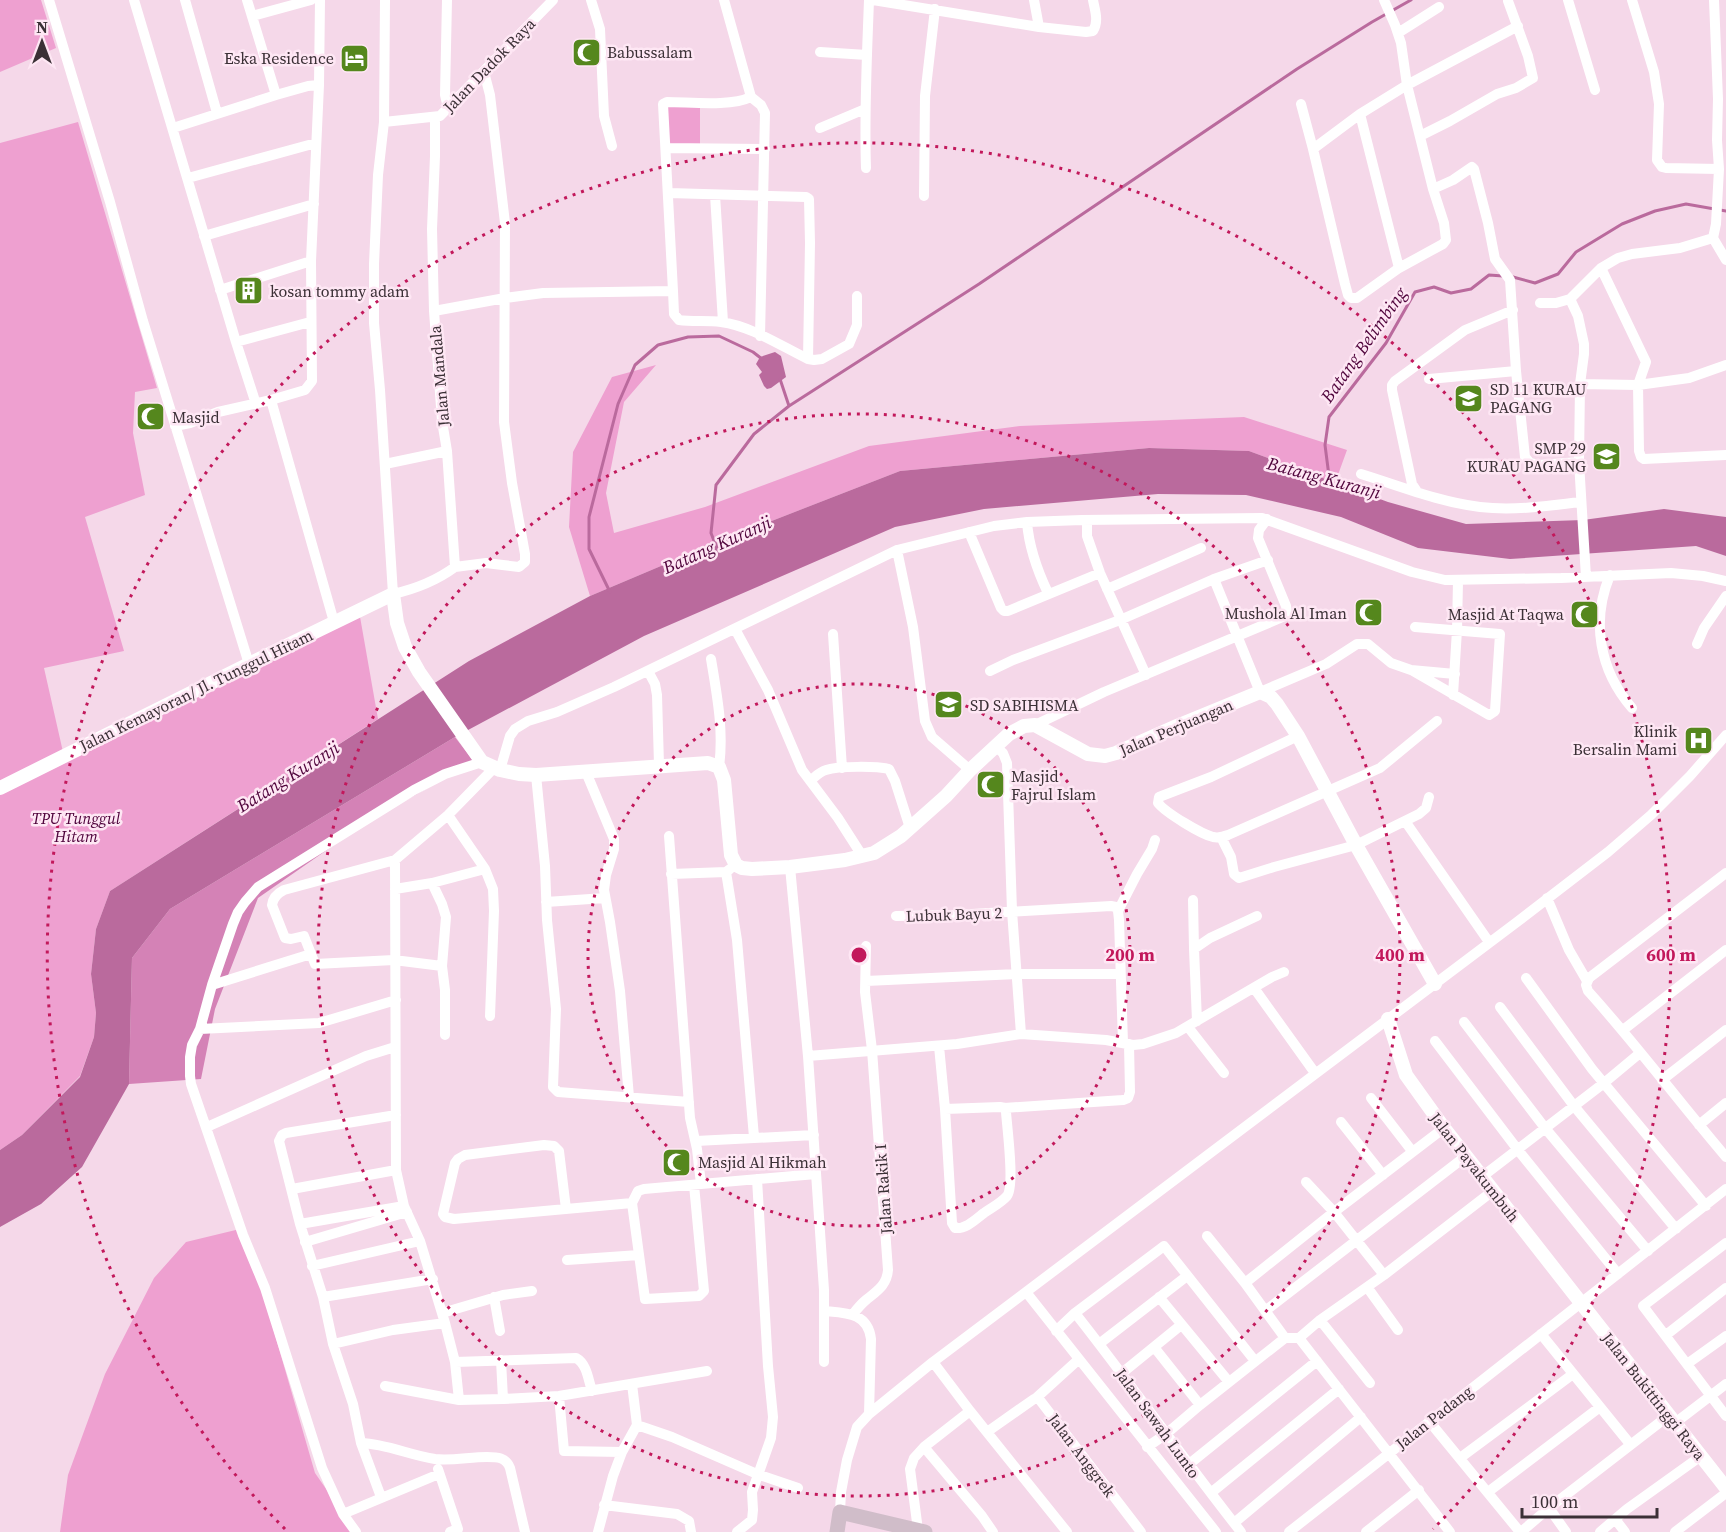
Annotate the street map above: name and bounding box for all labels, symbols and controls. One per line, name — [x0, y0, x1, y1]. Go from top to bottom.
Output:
north arrow — [12, 12, 72, 72]
street label: Jalan Dadok Raya — [437, 12, 541, 118]
text: N — [36, 16, 48, 38]
mosque icon: Babussalam — [570, 36, 602, 68]
place label: Babussalam — [607, 41, 693, 63]
hotel icon: Eska Residence — [339, 42, 371, 74]
place label: Eska Residence — [224, 47, 334, 69]
building icon: kosan tommy adam — [233, 275, 265, 307]
place label: kosan tommy adam — [270, 280, 409, 302]
water label: Batang Belimbing — [1314, 281, 1413, 408]
street label: Jalan Mandala — [424, 324, 454, 429]
place label: SD 11 KURAU PAGANG — [1490, 378, 1587, 418]
school or university icon: SD 11 KURAU PAGANG — [1453, 382, 1485, 414]
mosque icon: Masjid — [135, 401, 167, 433]
place label: Masjid — [172, 406, 219, 428]
place label: SMP 29 KURAU PAGANG — [1467, 437, 1586, 477]
school or university icon: SMP 29 KURAU PAGANG — [1591, 441, 1623, 473]
water label: Batang Kuranji — [1264, 450, 1384, 505]
water label: Batang Kuranji — [658, 509, 776, 580]
mosque icon: Mushola Al Iman — [1352, 597, 1384, 629]
mosque icon: Masjid At Taqwa — [1569, 598, 1601, 630]
place label: Mushola Al Iman — [1225, 602, 1347, 624]
place label: Masjid At Taqwa — [1448, 603, 1565, 625]
street label: Jalan Kemayoran/ Jl. Tunggul Hitam — [75, 624, 316, 757]
school or university icon: SD SABIHISMA — [933, 689, 965, 721]
street label: Jalan Perjuangan — [1115, 693, 1236, 761]
place label: SD SABIHISMA — [970, 694, 1079, 716]
place label: Klinik Bersalin Mami — [1573, 720, 1677, 760]
hospital icon: Klinik Bersalin Mami — [1682, 724, 1714, 756]
water label: Batang Kuranji — [231, 735, 344, 819]
place label: Masjid Fajrul Islam — [1011, 765, 1096, 805]
mosque icon: Masjid Fajrul Islam — [974, 769, 1006, 801]
park label: TPU Tunggul Hitam — [32, 807, 121, 847]
street label: Lubuk Bayu 2 — [905, 901, 1003, 927]
text: 200 m — [1105, 942, 1155, 967]
text: 400 m — [1375, 942, 1425, 967]
text: 600 m — [1646, 942, 1696, 967]
centre of rings — [849, 945, 869, 965]
street label: Jalan Payakumbuh — [1425, 1107, 1525, 1227]
street label: Jalan Rakik I — [869, 1143, 897, 1236]
mosque icon: Masjid Al Hikmah — [661, 1146, 693, 1178]
place label: Masjid Al Hikmah — [698, 1151, 827, 1173]
street label: Jalan Bukittinggi Raya — [1596, 1327, 1711, 1465]
street label: Jalan Sawah Lunto — [1110, 1363, 1206, 1483]
street label: Jalan Padang — [1390, 1380, 1477, 1455]
street label: Jalan Anggrek — [1043, 1408, 1121, 1502]
scale bar — [1522, 1481, 1657, 1519]
text: 100 m — [1531, 1489, 1578, 1514]

